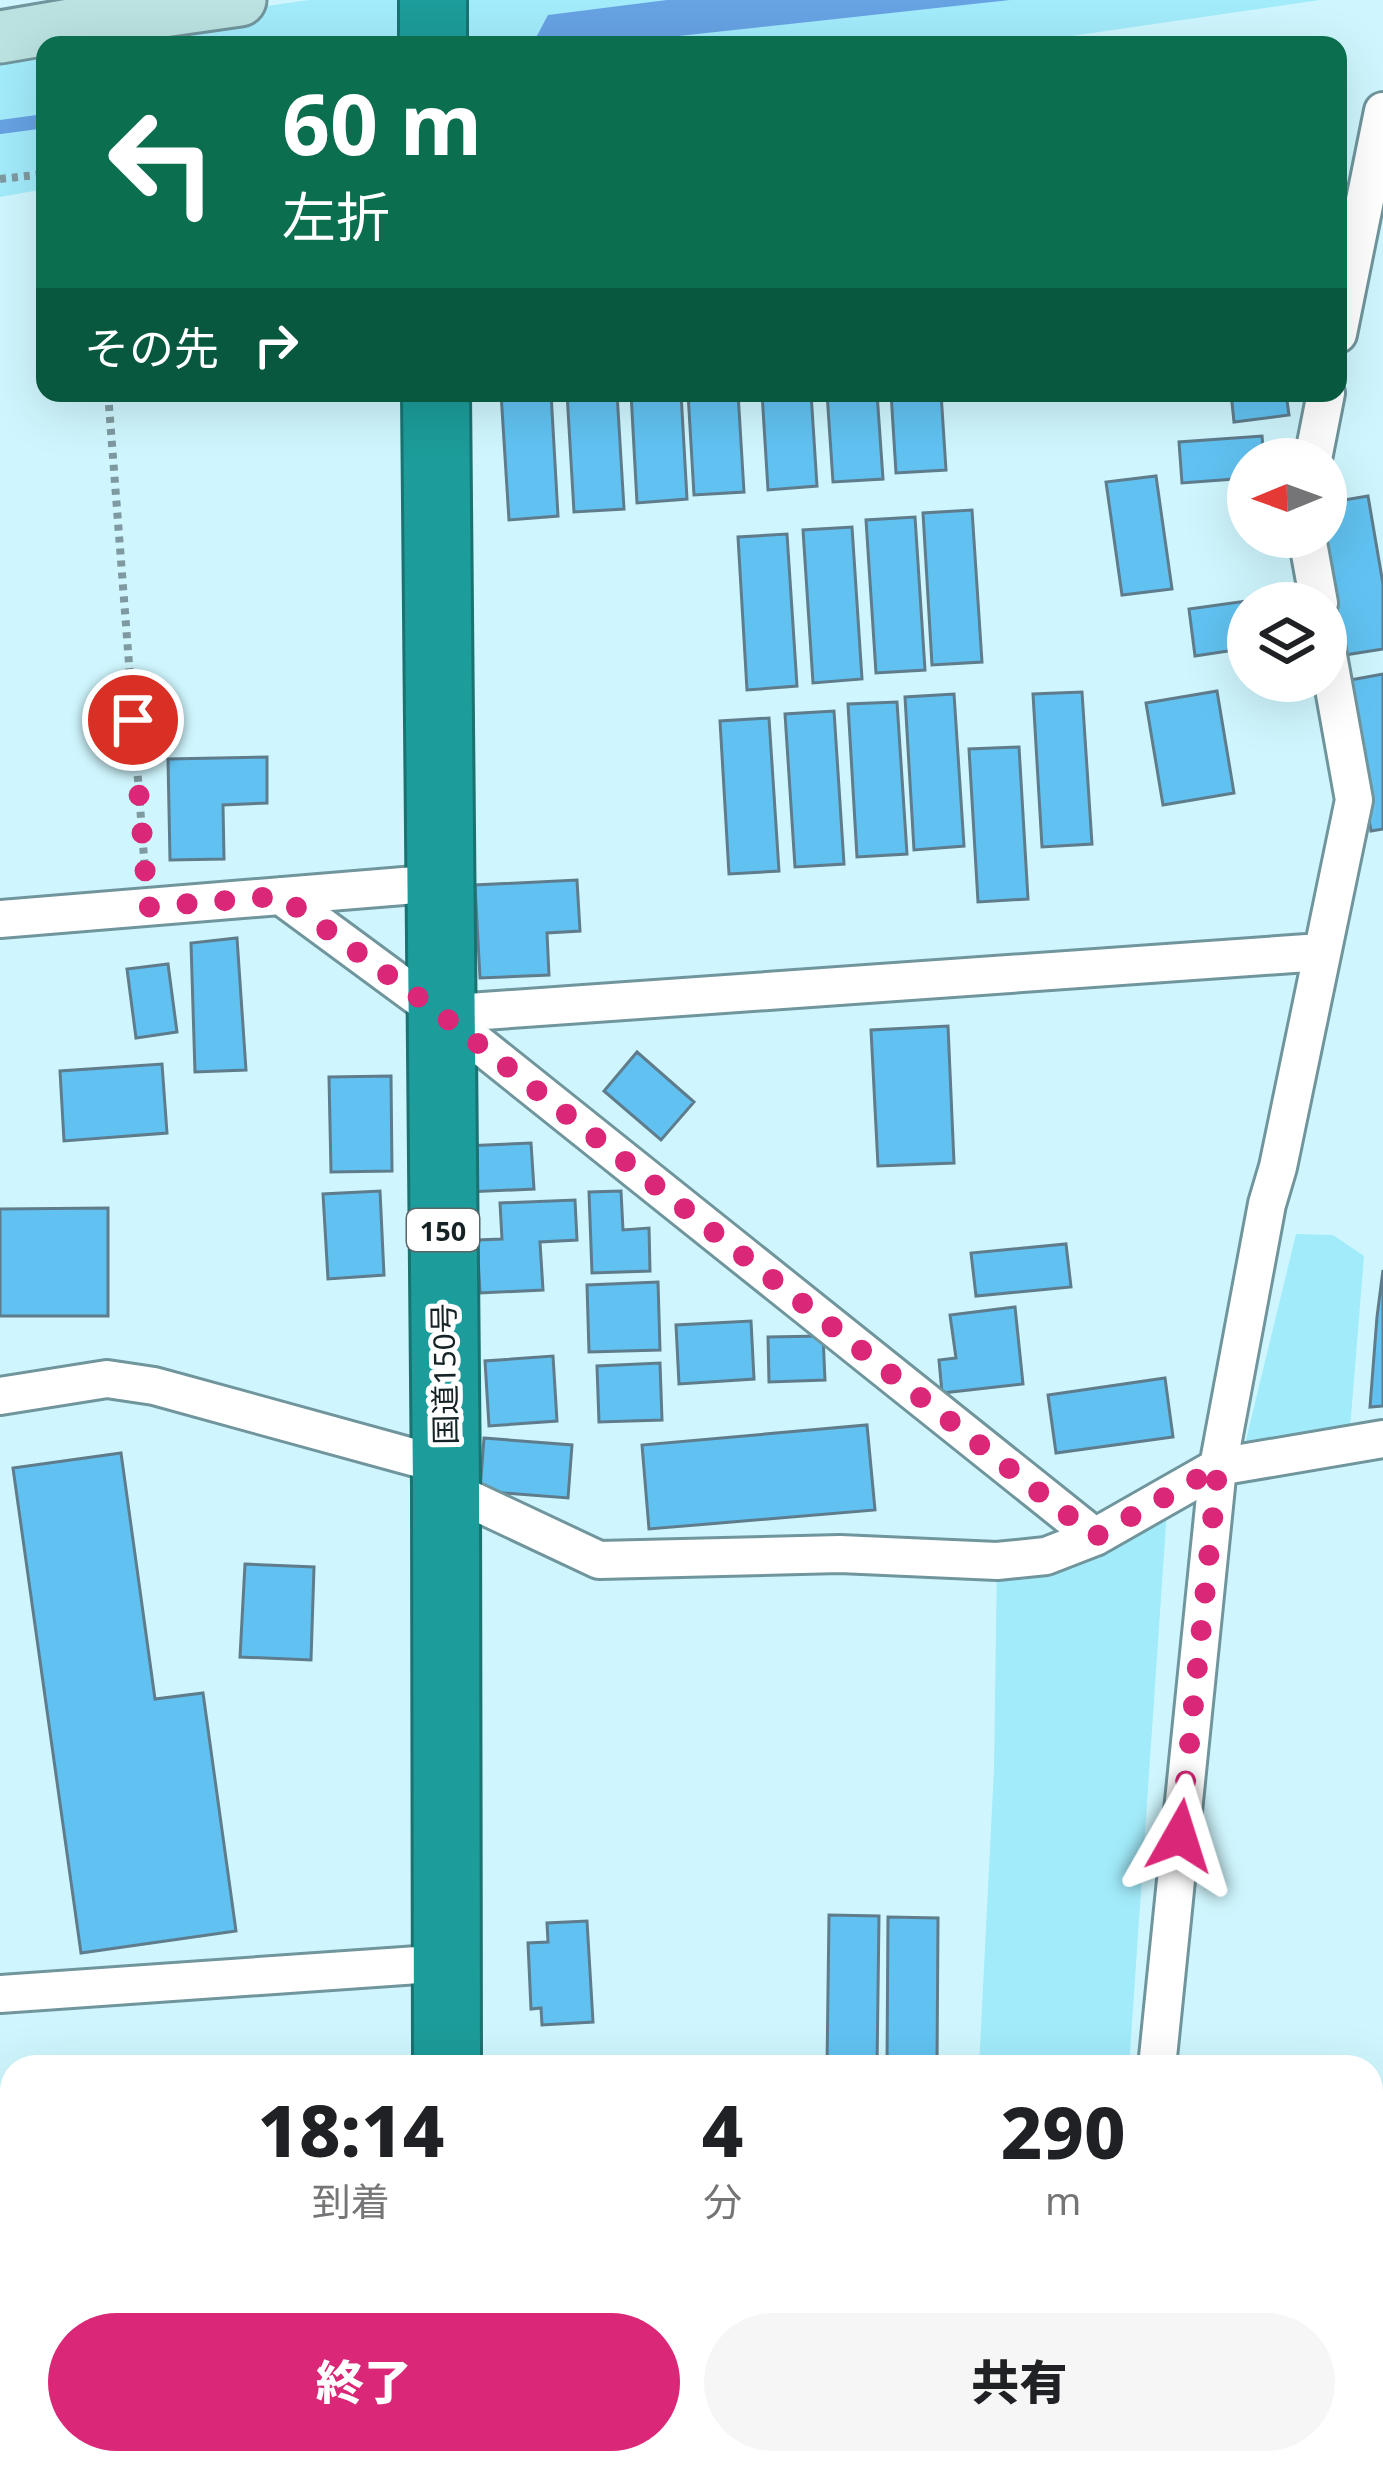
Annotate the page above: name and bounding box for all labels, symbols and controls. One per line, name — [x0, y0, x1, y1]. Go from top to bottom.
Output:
text: 60 m — [282, 65, 482, 180]
icon: left — [84, 84, 240, 240]
text: 左折 — [282, 179, 390, 253]
icon: right — [243, 312, 309, 378]
text: その先 — [84, 317, 219, 378]
north arrow — [1227, 438, 1347, 558]
map controls — [1227, 438, 1347, 702]
button: layers — [1227, 582, 1347, 702]
pin — [82, 669, 184, 771]
icon: arrive — [100, 687, 166, 753]
road number: 150 — [407, 1209, 479, 1251]
street label: 国道150号 — [422, 1303, 466, 1445]
position arrow — [1117, 1773, 1243, 1899]
text: 18:14 — [257, 2080, 444, 2178]
text: 4 — [702, 2080, 743, 2178]
text: 290 — [1001, 2082, 1126, 2180]
text: m — [1045, 2173, 1081, 2226]
text: 到着 — [312, 2174, 390, 2227]
text: 分 — [703, 2174, 742, 2227]
button: 終了 — [48, 2313, 680, 2451]
button: 共有 — [704, 2313, 1335, 2451]

